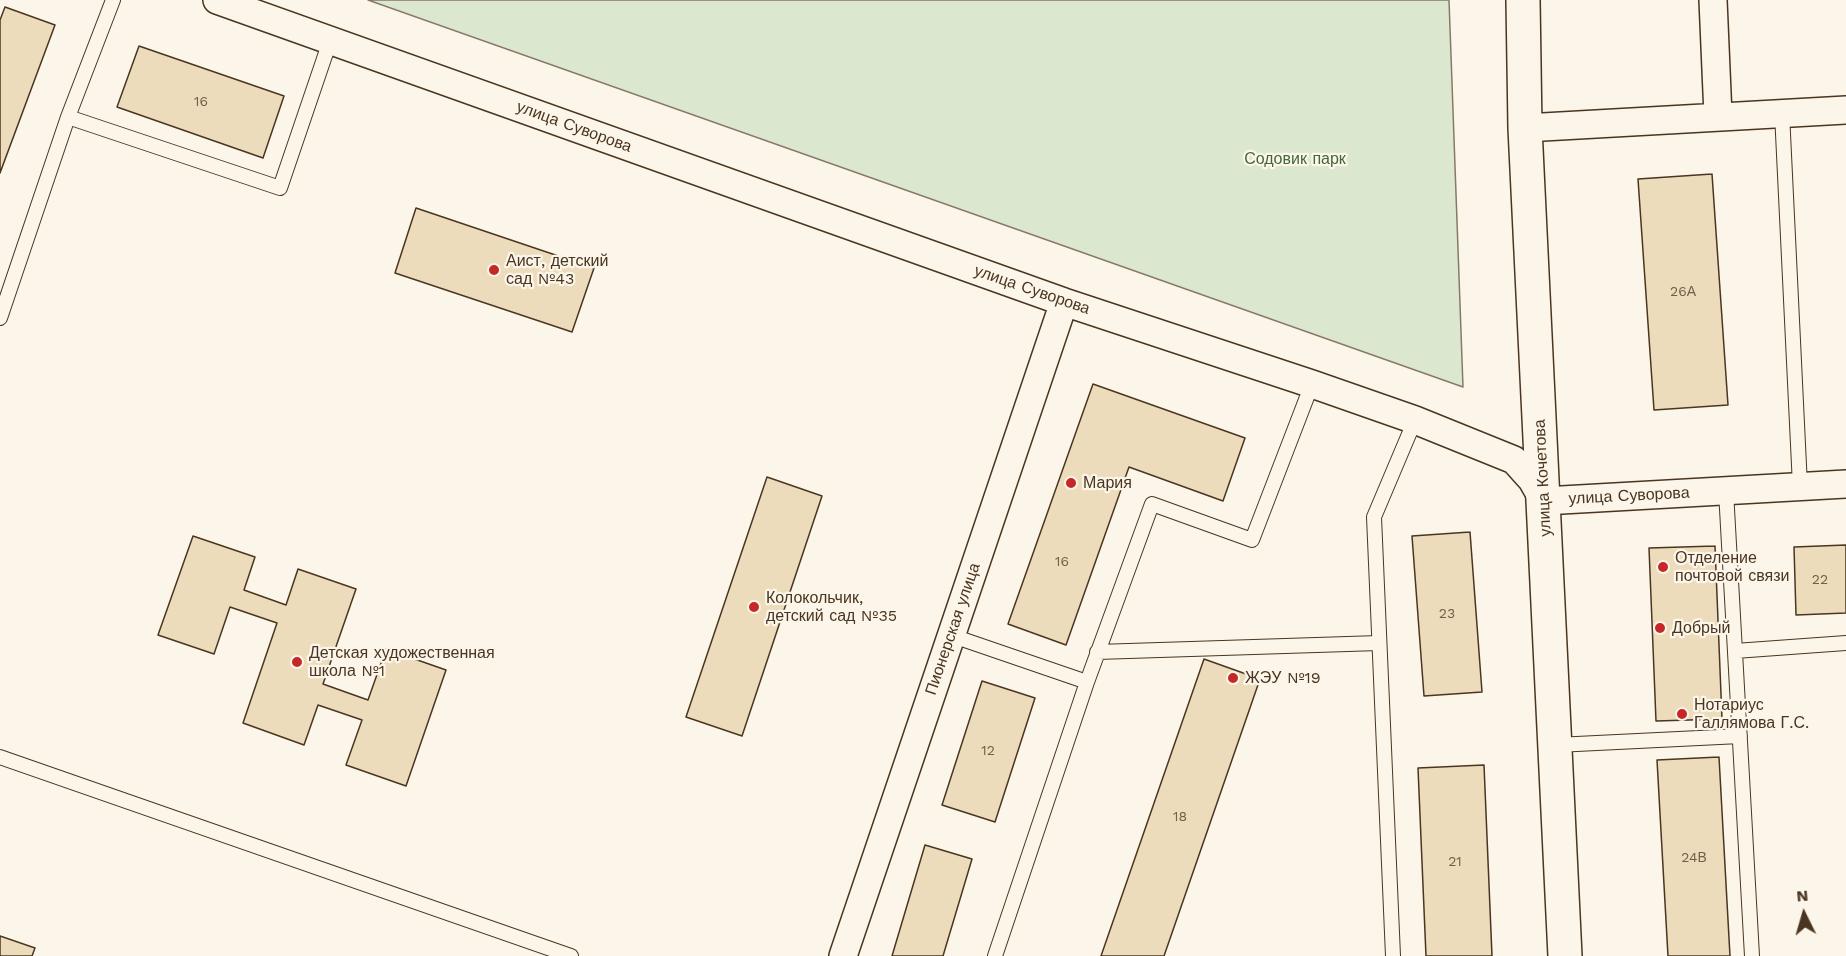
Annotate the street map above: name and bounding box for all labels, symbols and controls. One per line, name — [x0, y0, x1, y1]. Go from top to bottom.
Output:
house number: 16 — [194, 94, 208, 110]
street label: улица Суворова — [514, 97, 634, 157]
park label: Содовик парк — [1244, 149, 1346, 169]
place label: Аист, детский сад №43 — [506, 251, 608, 289]
street label: улица Суворова — [972, 261, 1092, 319]
marker: Аист, детский сад №43 — [487, 263, 501, 277]
house number: 26А — [1670, 284, 1696, 300]
street label: улица Кочетова — [1530, 419, 1556, 537]
place label: Мария — [1083, 473, 1132, 493]
marker: Мария — [1064, 476, 1078, 490]
street label: улица Суворова — [1568, 483, 1690, 509]
place label: Отделение почтовой связи — [1675, 548, 1789, 586]
house number: 16 — [1055, 554, 1069, 570]
street label: Пионерская улица — [921, 560, 985, 698]
marker: Отделение почтовой связи — [1656, 560, 1670, 574]
house number: 22 — [1812, 572, 1828, 588]
place label: Колокольчик, детский сад №35 — [766, 588, 897, 626]
marker: Колокольчик, детский сад №35 — [747, 600, 761, 614]
house number: 23 — [1439, 606, 1455, 622]
place label: Добрый — [1672, 618, 1730, 638]
marker: Добрый — [1653, 621, 1667, 635]
place label: Детская художественная школа №1 — [309, 643, 495, 681]
marker: Детская художественная школа №1 — [290, 655, 304, 669]
place label: ЖЭУ №19 — [1245, 668, 1321, 688]
marker: ЖЭУ №19 — [1226, 671, 1240, 685]
place label: Нотариус Галлямова Г.С. — [1694, 695, 1809, 733]
marker: Нотариус Галлямова Г.С. — [1675, 707, 1689, 721]
house number: 12 — [981, 743, 995, 759]
house number: 18 — [1173, 809, 1187, 825]
house number: 24В — [1681, 850, 1707, 866]
house number: 21 — [1448, 854, 1462, 870]
north arrow — [1774, 884, 1834, 944]
text: N — [1796, 886, 1809, 906]

